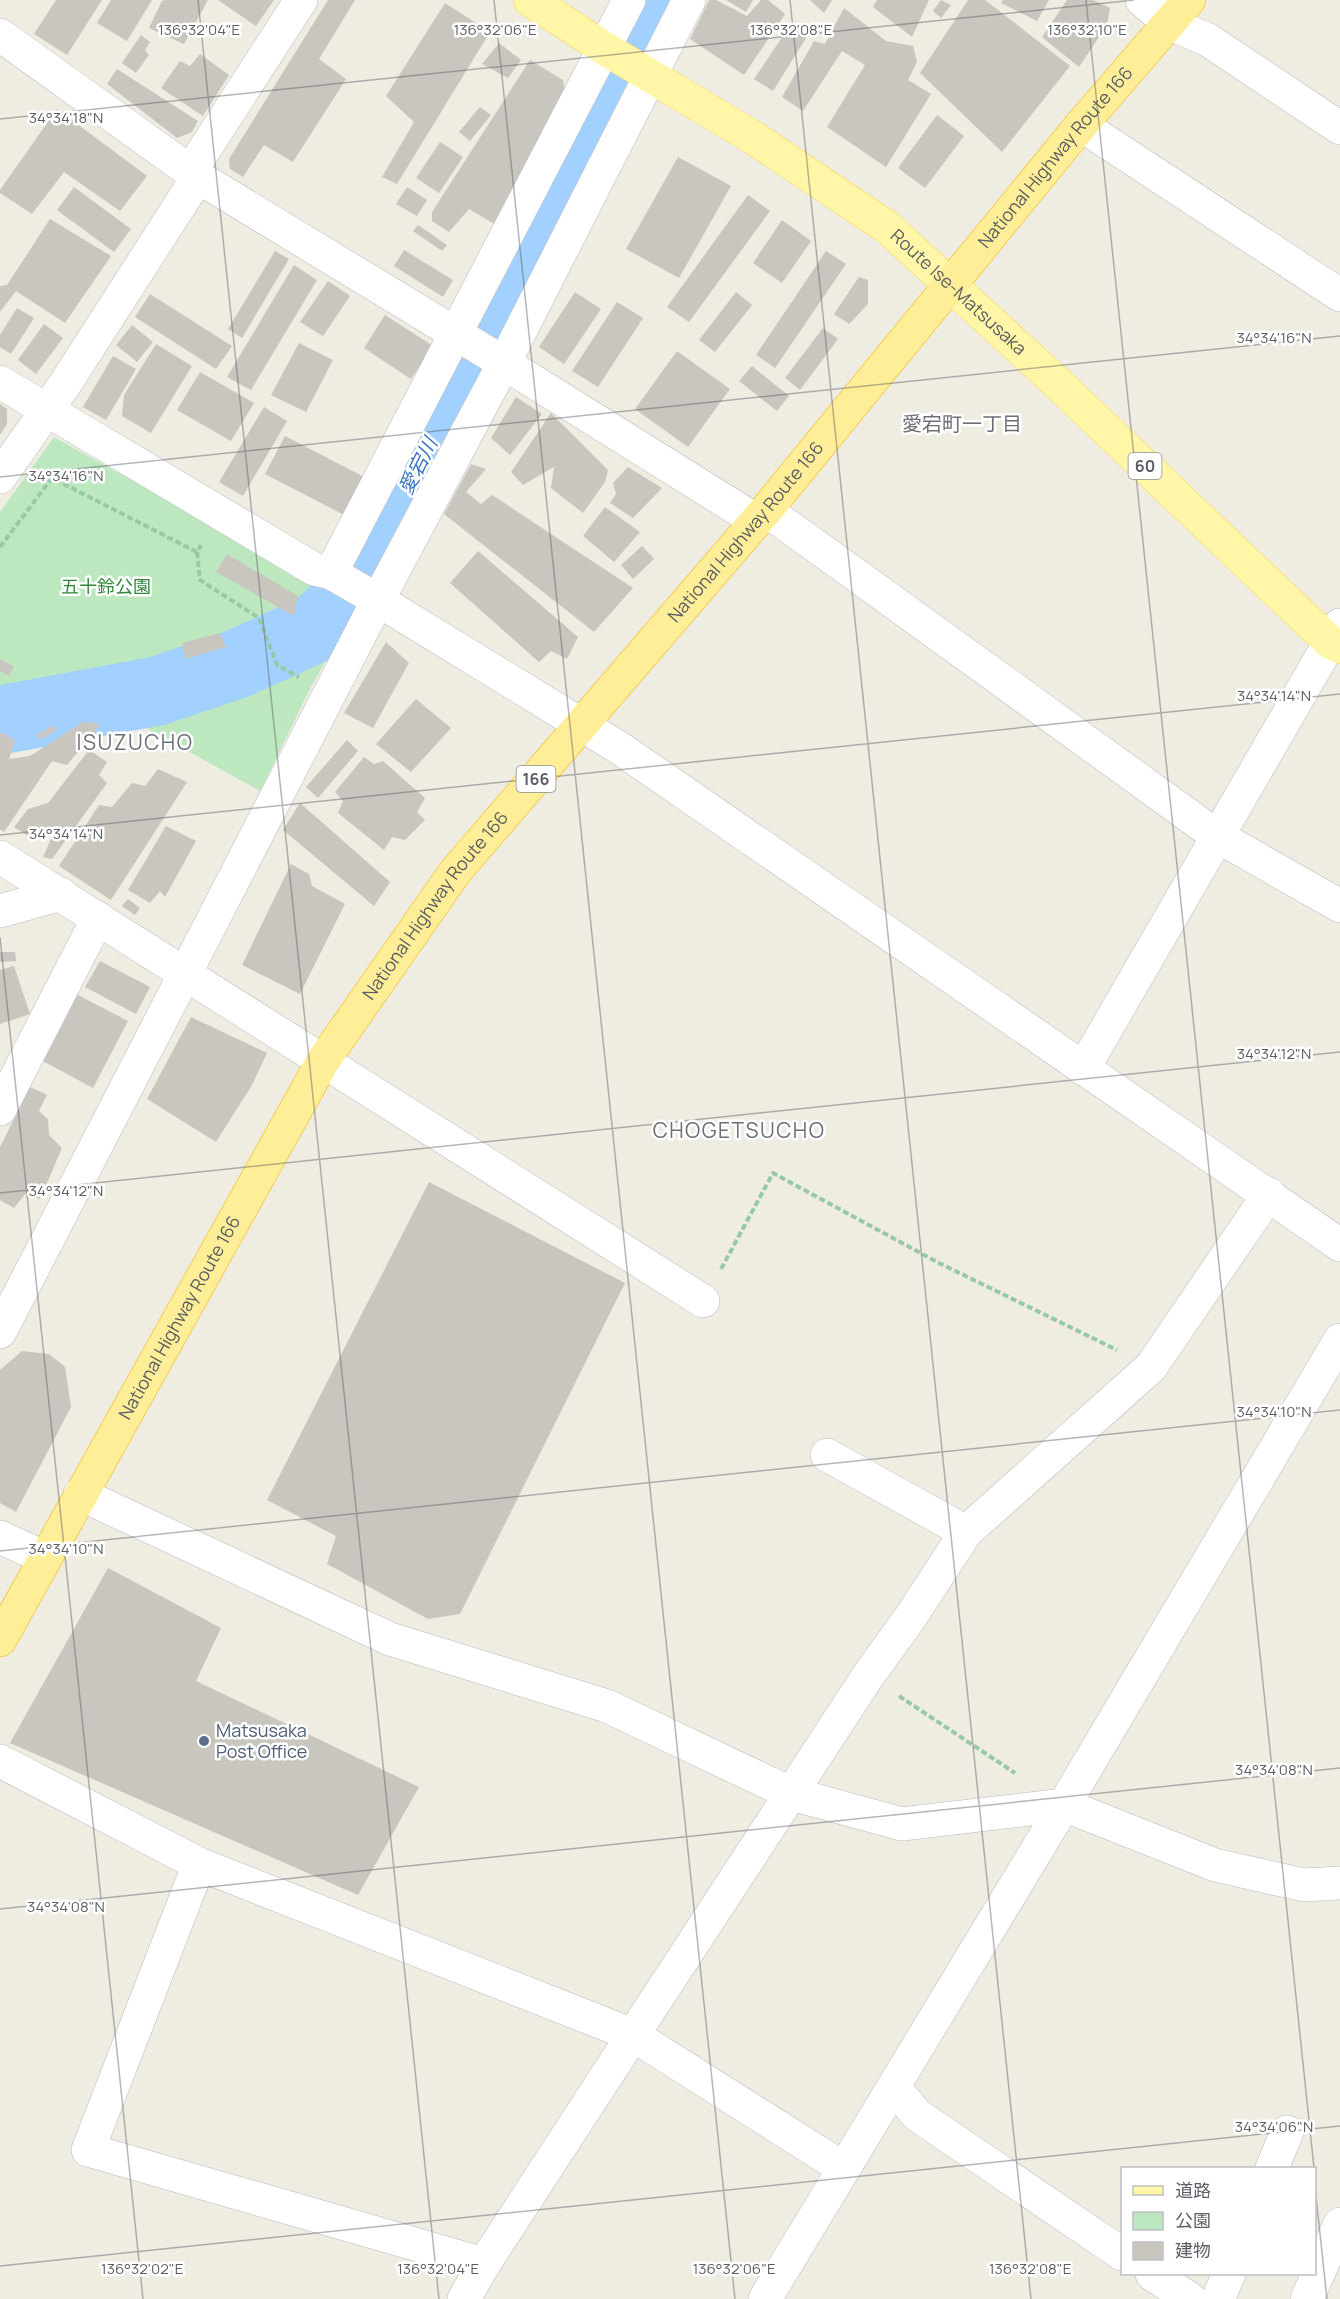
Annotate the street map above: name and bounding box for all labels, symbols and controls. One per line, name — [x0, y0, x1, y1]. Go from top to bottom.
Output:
text: 136°32'04"E — [158, 19, 240, 40]
text: 136°32'06"E — [453, 19, 537, 40]
text: 136°32'08"E — [750, 19, 832, 40]
text: 136°32'10"E — [1047, 19, 1127, 40]
street label: National Highway Route 166 — [972, 61, 1137, 253]
text: 34°34'18"N — [29, 107, 103, 128]
street label: Route Ise-Matsusaka — [886, 223, 1032, 360]
text: 34°34'16"N — [1236, 327, 1312, 348]
district label: 愛宕町一丁目 — [902, 410, 1022, 437]
water label: 愛宕川 — [392, 431, 444, 499]
street label: National Highway Route 166 — [662, 436, 828, 627]
road number: 60 — [1128, 453, 1162, 479]
text: 34°34'16"N — [28, 465, 104, 486]
park label: 五十鈴公園 — [61, 574, 151, 598]
text: 34°34'14"N — [1237, 685, 1311, 706]
district label: ISUZUCHO — [77, 728, 193, 756]
road number: 166 — [516, 766, 556, 792]
street label: National Highway Route 166 — [356, 806, 513, 1004]
text: 34°34'14"N — [29, 823, 103, 844]
text: 34°34'12"N — [1237, 1043, 1311, 1064]
district label: CHOGETSUCHO — [653, 1116, 825, 1144]
text: 34°34'12"N — [29, 1180, 103, 1201]
street label: National Highway Route 166 — [112, 1211, 245, 1423]
text: 34°34'10"N — [1237, 1401, 1311, 1422]
text: 34°34'10"N — [29, 1538, 103, 1559]
place label: Matsusaka Post Office — [216, 1718, 307, 1763]
marker: Matsusaka Post Office — [197, 1734, 211, 1748]
text: 34°34'08"N — [1235, 1759, 1313, 1780]
text: 34°34'08"N — [27, 1896, 105, 1917]
text: 34°34'06"N — [1235, 2116, 1313, 2137]
legend — [1121, 2167, 1316, 2275]
text: 道路 — [1175, 2178, 1211, 2202]
text: 公園 — [1175, 2208, 1211, 2232]
text: 建物 — [1175, 2238, 1211, 2262]
text: 136°32'02"E — [101, 2258, 183, 2279]
text: 136°32'04"E — [397, 2258, 479, 2279]
text: 136°32'06"E — [692, 2258, 776, 2279]
text: 136°32'08"E — [989, 2258, 1071, 2279]

